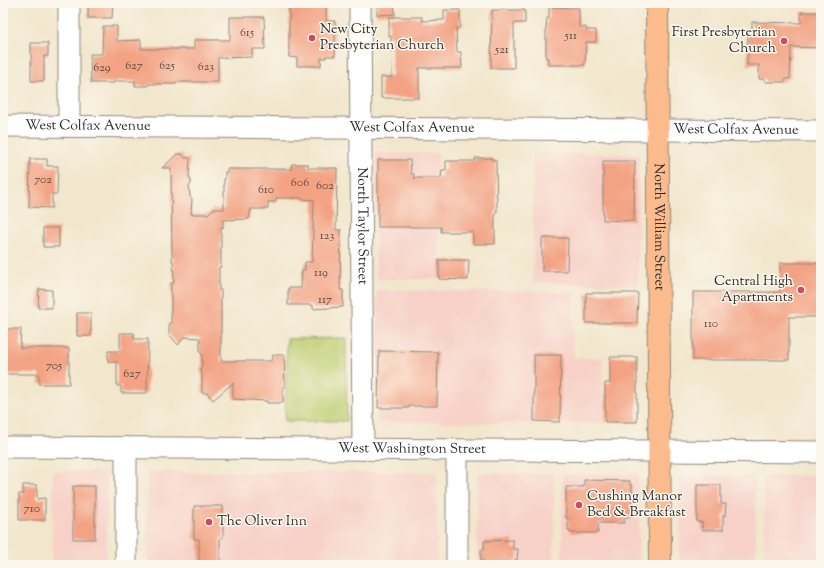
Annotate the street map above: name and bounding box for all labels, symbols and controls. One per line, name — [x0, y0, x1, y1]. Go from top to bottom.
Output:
place label: New City Presbyterian Church — [320, 20, 444, 56]
place label: First Presbyterian Church — [672, 23, 776, 59]
house number: 615 — [240, 24, 254, 42]
house number: 511 — [564, 27, 577, 45]
marker: New City Presbyterian Church — [307, 33, 317, 43]
marker: First Presbyterian Church — [779, 36, 789, 46]
house number: 521 — [494, 41, 509, 59]
house number: 627 — [125, 57, 143, 75]
house number: 625 — [159, 57, 175, 75]
house number: 623 — [198, 58, 214, 76]
house number: 629 — [93, 59, 111, 77]
street label: West Colfax Avenue — [25, 116, 151, 137]
street label: West Colfax Avenue — [349, 118, 475, 139]
street label: West Colfax Avenue — [673, 120, 799, 141]
street label: North William Street — [648, 163, 669, 291]
street label: North Taylor Street — [351, 167, 372, 285]
house number: 702 — [34, 171, 52, 189]
house number: 606 — [291, 174, 309, 192]
house number: 602 — [316, 177, 334, 195]
house number: 610 — [258, 181, 274, 199]
house number: 123 — [320, 227, 334, 245]
house number: 119 — [314, 264, 328, 282]
place label: Central High Apartments — [714, 272, 793, 308]
marker: Central High Apartments — [796, 285, 806, 295]
house number: 117 — [318, 291, 332, 309]
house number: 110 — [704, 315, 718, 333]
house number: 705 — [46, 357, 62, 375]
house number: 627 — [123, 365, 141, 383]
street label: West Washington Street — [338, 439, 486, 460]
place label: Cushing Manor Bed & Breakfast — [587, 487, 686, 523]
house number: 710 — [24, 500, 40, 518]
marker: Cushing Manor Bed & Breakfast — [574, 500, 584, 510]
place label: The Oliver Inn — [217, 512, 307, 532]
marker: The Oliver Inn — [204, 517, 214, 527]

